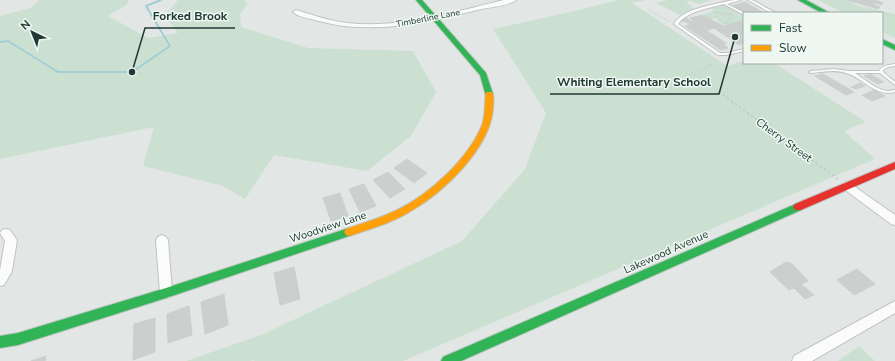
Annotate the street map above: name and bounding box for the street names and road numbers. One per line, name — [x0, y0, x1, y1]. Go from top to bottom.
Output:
street label: Timberline Lane — [395, 6, 461, 30]
street label: Cherry Street — [753, 114, 815, 166]
street label: Woodview Lane — [288, 207, 369, 247]
street label: Lakewood Avenue — [621, 227, 711, 277]

